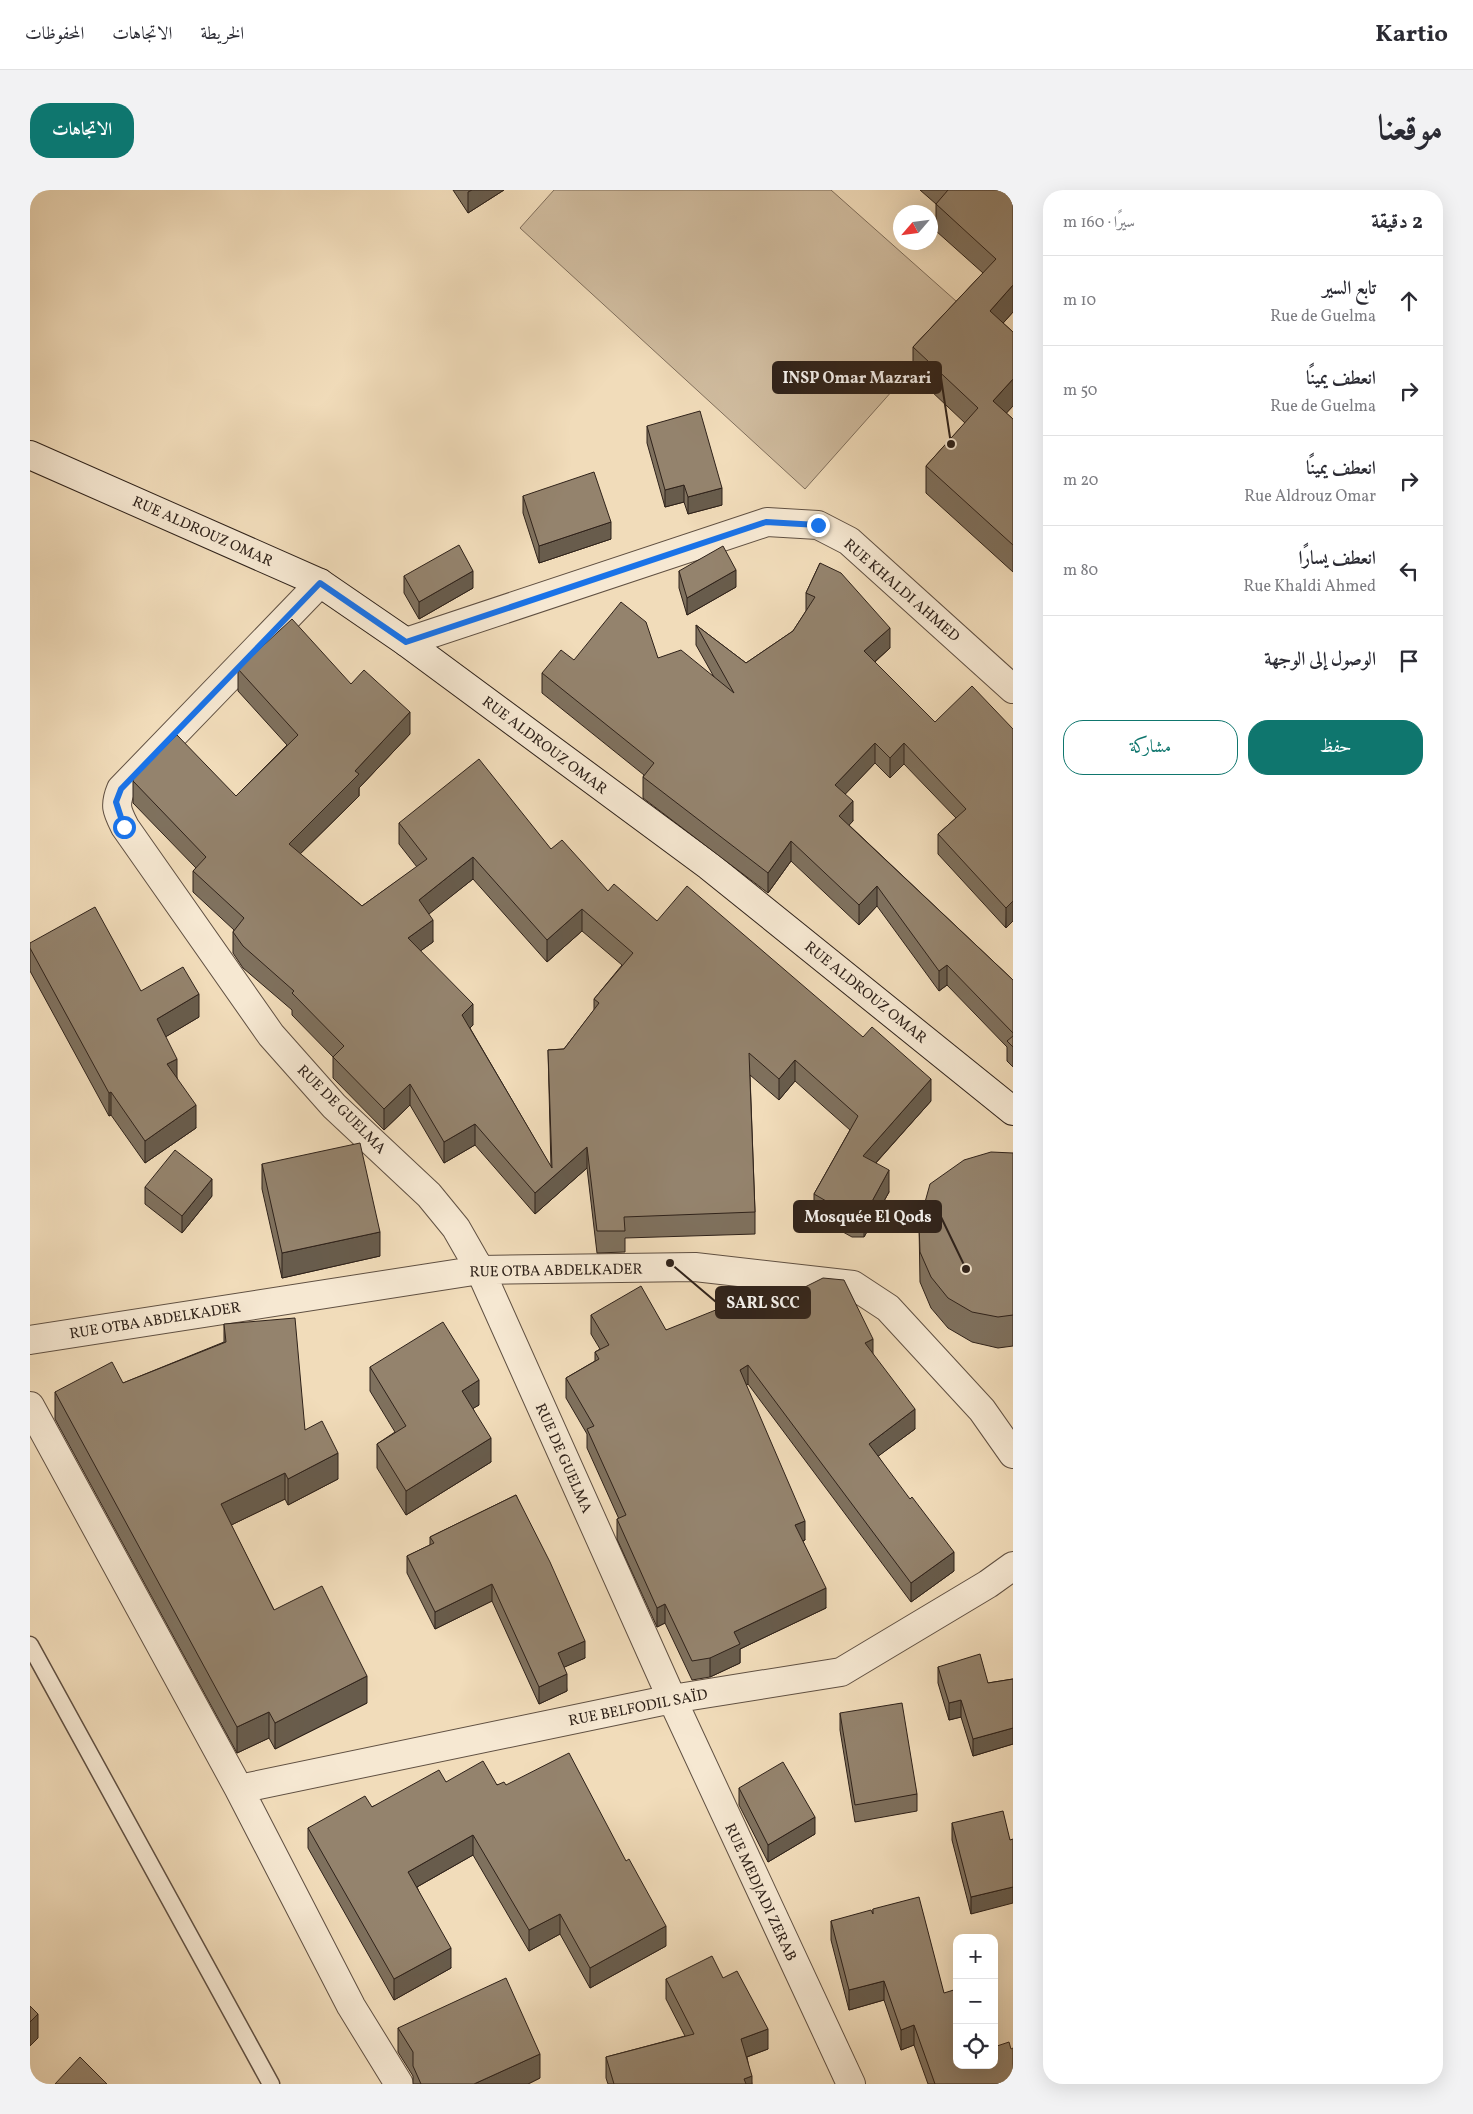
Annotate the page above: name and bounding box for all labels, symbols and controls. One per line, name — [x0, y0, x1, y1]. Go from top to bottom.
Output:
text: Kartio — [1375, 18, 1448, 52]
text: المحفوظات — [25, 22, 84, 47]
text: الاتجاهات — [112, 22, 172, 47]
text: الخريطة — [200, 22, 244, 47]
button: الاتجاهات — [30, 103, 134, 158]
text: موقعنا — [1378, 106, 1443, 154]
north arrow — [893, 205, 938, 250]
text: 2 دقيقة — [1371, 208, 1423, 237]
text: سيرًا · 160 m — [1063, 212, 1135, 234]
text: تابع السير — [1323, 276, 1376, 302]
icon: ahead — [1395, 287, 1423, 315]
text: 10 m — [1063, 290, 1096, 312]
text: Rue de Guelma — [1270, 306, 1376, 328]
callout: INSP Omar Mazrari — [773, 362, 941, 393]
text: انعطف يمينًا — [1306, 366, 1376, 392]
text: INSP Omar Mazrari — [783, 368, 932, 390]
icon: right — [1395, 377, 1423, 405]
text: 50 m — [1063, 380, 1097, 402]
text: Rue de Guelma — [1270, 396, 1376, 418]
text: انعطف يمينًا — [1306, 456, 1376, 482]
icon: right — [1395, 467, 1423, 495]
text: 20 m — [1063, 470, 1098, 492]
text: Rue Aldrouz Omar — [1244, 486, 1376, 508]
street label: RUE ALDROUZ OMAR — [129, 492, 276, 573]
route end — [807, 514, 830, 537]
street label: RUE KHALDI AHMED — [838, 535, 964, 648]
text: انعطف يسارًا — [1298, 546, 1376, 572]
icon: left — [1395, 557, 1423, 585]
text: 80 m — [1063, 560, 1098, 582]
text: Rue Khaldi Ahmed — [1244, 576, 1376, 598]
text: الوصول إلى الوجهة — [1264, 647, 1376, 673]
icon: arrive — [1395, 647, 1423, 675]
street label: RUE ALDROUZ OMAR — [477, 692, 611, 800]
button: مشاركة — [1063, 720, 1238, 775]
button: حفظ — [1248, 720, 1423, 775]
route start — [113, 816, 136, 839]
street label: RUE ALDROUZ OMAR — [799, 937, 931, 1049]
street label: RUE DE GUELMA — [292, 1061, 391, 1160]
callout: Mosquée El Qods — [794, 1201, 941, 1232]
text: Mosquée El Qods — [804, 1207, 932, 1229]
street label: RUE OTBA ABDELKADER — [469, 1259, 643, 1284]
callout: SARL SCC — [716, 1287, 810, 1318]
text: SARL SCC — [726, 1293, 800, 1315]
street label: RUE OTBA ABDELKADER — [68, 1298, 242, 1345]
street label: RUE DE GUELMA — [529, 1400, 596, 1517]
street label: RUE BELFODIL SAÏD — [567, 1685, 710, 1732]
street label: RUE MEDJADI ZERAB — [718, 1820, 801, 1965]
map controls — [953, 1934, 998, 2069]
button: + — [953, 1934, 998, 1979]
button: − — [953, 1979, 998, 2024]
button: locate — [953, 2024, 998, 2069]

